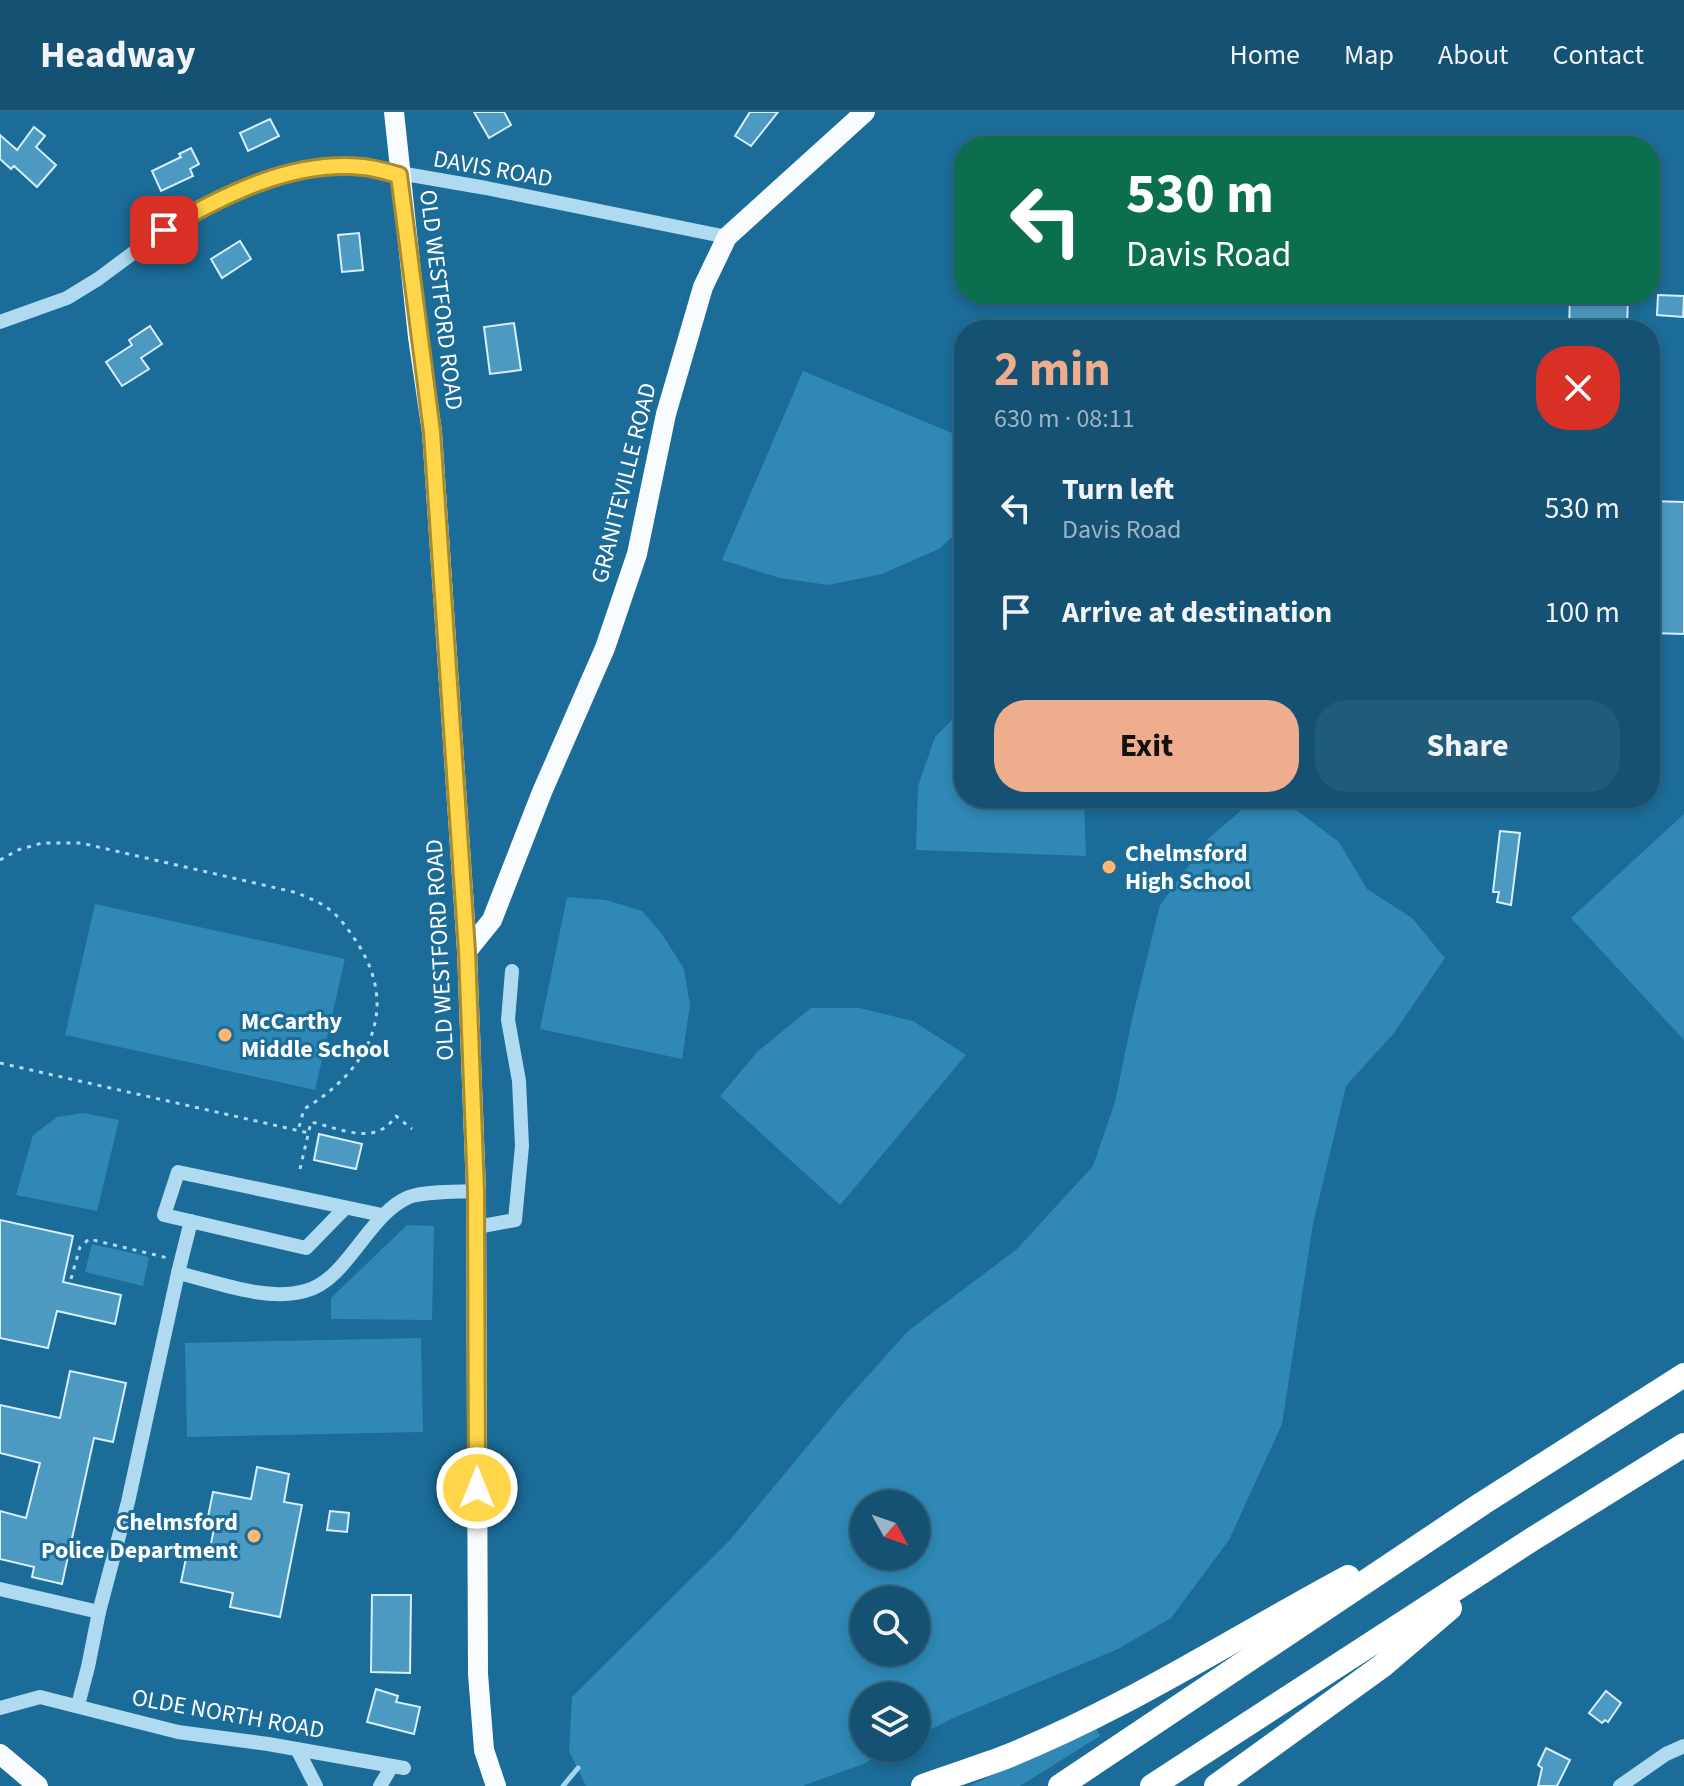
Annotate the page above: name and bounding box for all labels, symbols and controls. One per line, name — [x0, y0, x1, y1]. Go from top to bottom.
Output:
text: Headway — [40, 28, 196, 82]
text: Home — [1229, 35, 1300, 75]
text: Map — [1344, 35, 1394, 75]
text: About — [1438, 35, 1509, 75]
text: Contact — [1553, 35, 1644, 75]
street label: DAVIS ROAD — [431, 141, 555, 197]
text: 530 m — [1126, 155, 1274, 234]
icon: left — [994, 168, 1098, 272]
street label: OLD WESTFORD ROAD — [410, 188, 472, 412]
pin — [130, 196, 198, 264]
icon: arrive — [142, 208, 186, 252]
text: Davis Road — [1126, 229, 1292, 280]
text: 2 min — [994, 336, 1111, 404]
button: close — [1536, 346, 1620, 430]
street label: GRANITEVILLE ROAD — [582, 379, 666, 587]
text: 630 m · 08:11 — [994, 400, 1135, 437]
text: Turn left — [1062, 468, 1174, 511]
icon: left — [994, 486, 1038, 530]
text: 530 m — [1544, 487, 1620, 530]
text: Davis Road — [1062, 511, 1182, 548]
icon: arrive — [994, 590, 1038, 634]
text: Arrive at destination — [1062, 591, 1332, 634]
text: 100 m — [1544, 591, 1620, 634]
button: Exit — [994, 700, 1299, 792]
button: Share — [1315, 700, 1620, 792]
place label: Chelmsford High School — [1125, 836, 1251, 899]
street label: OLD WESTFORD ROAD — [417, 838, 463, 1062]
marker: Chelmsford High School — [1100, 858, 1118, 876]
place label: McCarthy Middle School — [241, 1004, 389, 1067]
marker: McCarthy Middle School — [216, 1026, 234, 1044]
position arrow — [435, 1446, 519, 1530]
north arrow — [850, 1490, 930, 1570]
map controls — [850, 1490, 930, 1762]
place label: Chelmsford Police Department — [41, 1505, 238, 1568]
marker: Chelmsford Police Department — [245, 1527, 263, 1545]
button: search — [850, 1586, 930, 1666]
street label: OLDE NORTH ROAD — [129, 1680, 327, 1748]
button: layers — [850, 1682, 930, 1762]

